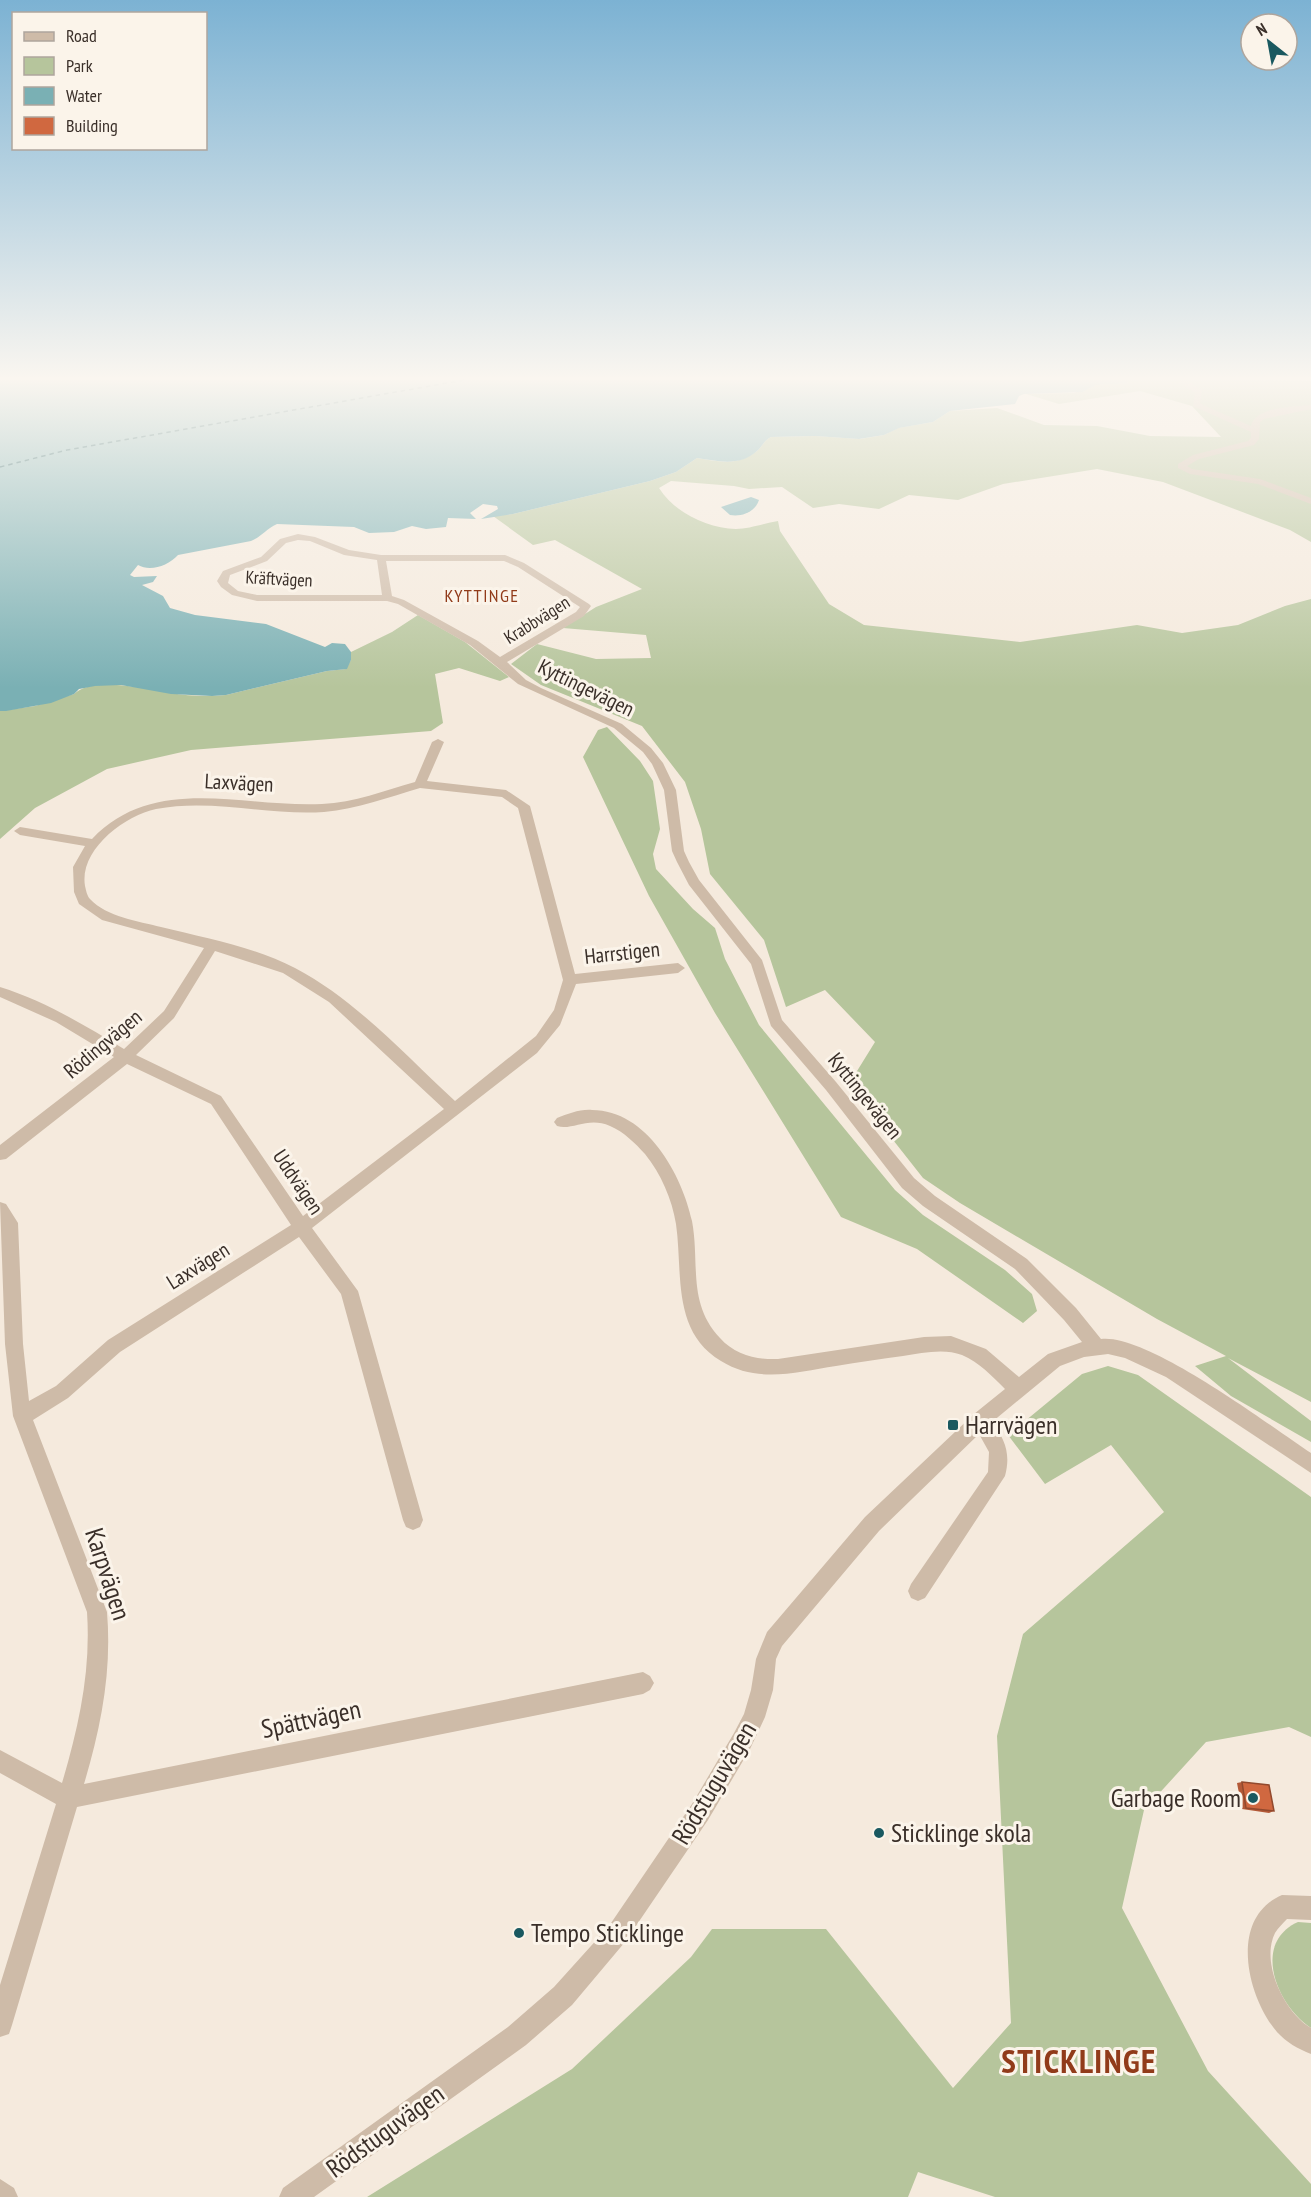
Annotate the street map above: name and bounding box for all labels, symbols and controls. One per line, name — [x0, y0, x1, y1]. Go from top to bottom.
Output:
legend — [12, 12, 207, 150]
north arrow — [1239, 12, 1299, 72]
text: N — [1252, 18, 1270, 40]
text: Road — [66, 24, 97, 47]
text: Park — [66, 54, 93, 77]
text: Water — [66, 84, 102, 107]
text: Building — [66, 114, 118, 137]
street label: Kräftvägen — [245, 565, 313, 592]
district label: KYTTINGE — [444, 584, 520, 607]
street label: Krabbvägen — [500, 590, 574, 649]
street label: Kyttingevägen — [534, 653, 639, 722]
street label: Laxvägen — [204, 767, 274, 798]
street label: Harrstigen — [583, 935, 661, 970]
street label: Rödingvägen — [58, 1003, 147, 1084]
street label: Kyttingevägen — [822, 1047, 908, 1144]
street label: Uddvägen — [267, 1144, 330, 1219]
street label: Laxvägen — [161, 1236, 234, 1295]
place label: Harrvägen — [965, 1408, 1057, 1441]
marker: Harrvägen — [946, 1418, 960, 1432]
street label: Karpvägen — [78, 1524, 139, 1624]
street label: Spättvägen — [258, 1692, 364, 1745]
street label: Rödstuguvägen — [664, 1715, 763, 1850]
place label: Garbage Room — [1111, 1781, 1241, 1814]
marker: Garbage Room — [1246, 1791, 1260, 1805]
place label: Sticklinge skola — [891, 1816, 1031, 1849]
marker: Sticklinge skola — [872, 1826, 886, 1840]
place label: Tempo Sticklinge — [531, 1916, 684, 1949]
marker: Tempo Sticklinge — [512, 1926, 526, 1940]
district label: STICKLINGE — [1001, 2039, 1157, 2082]
street label: Rödstuguvägen — [319, 2077, 450, 2184]

